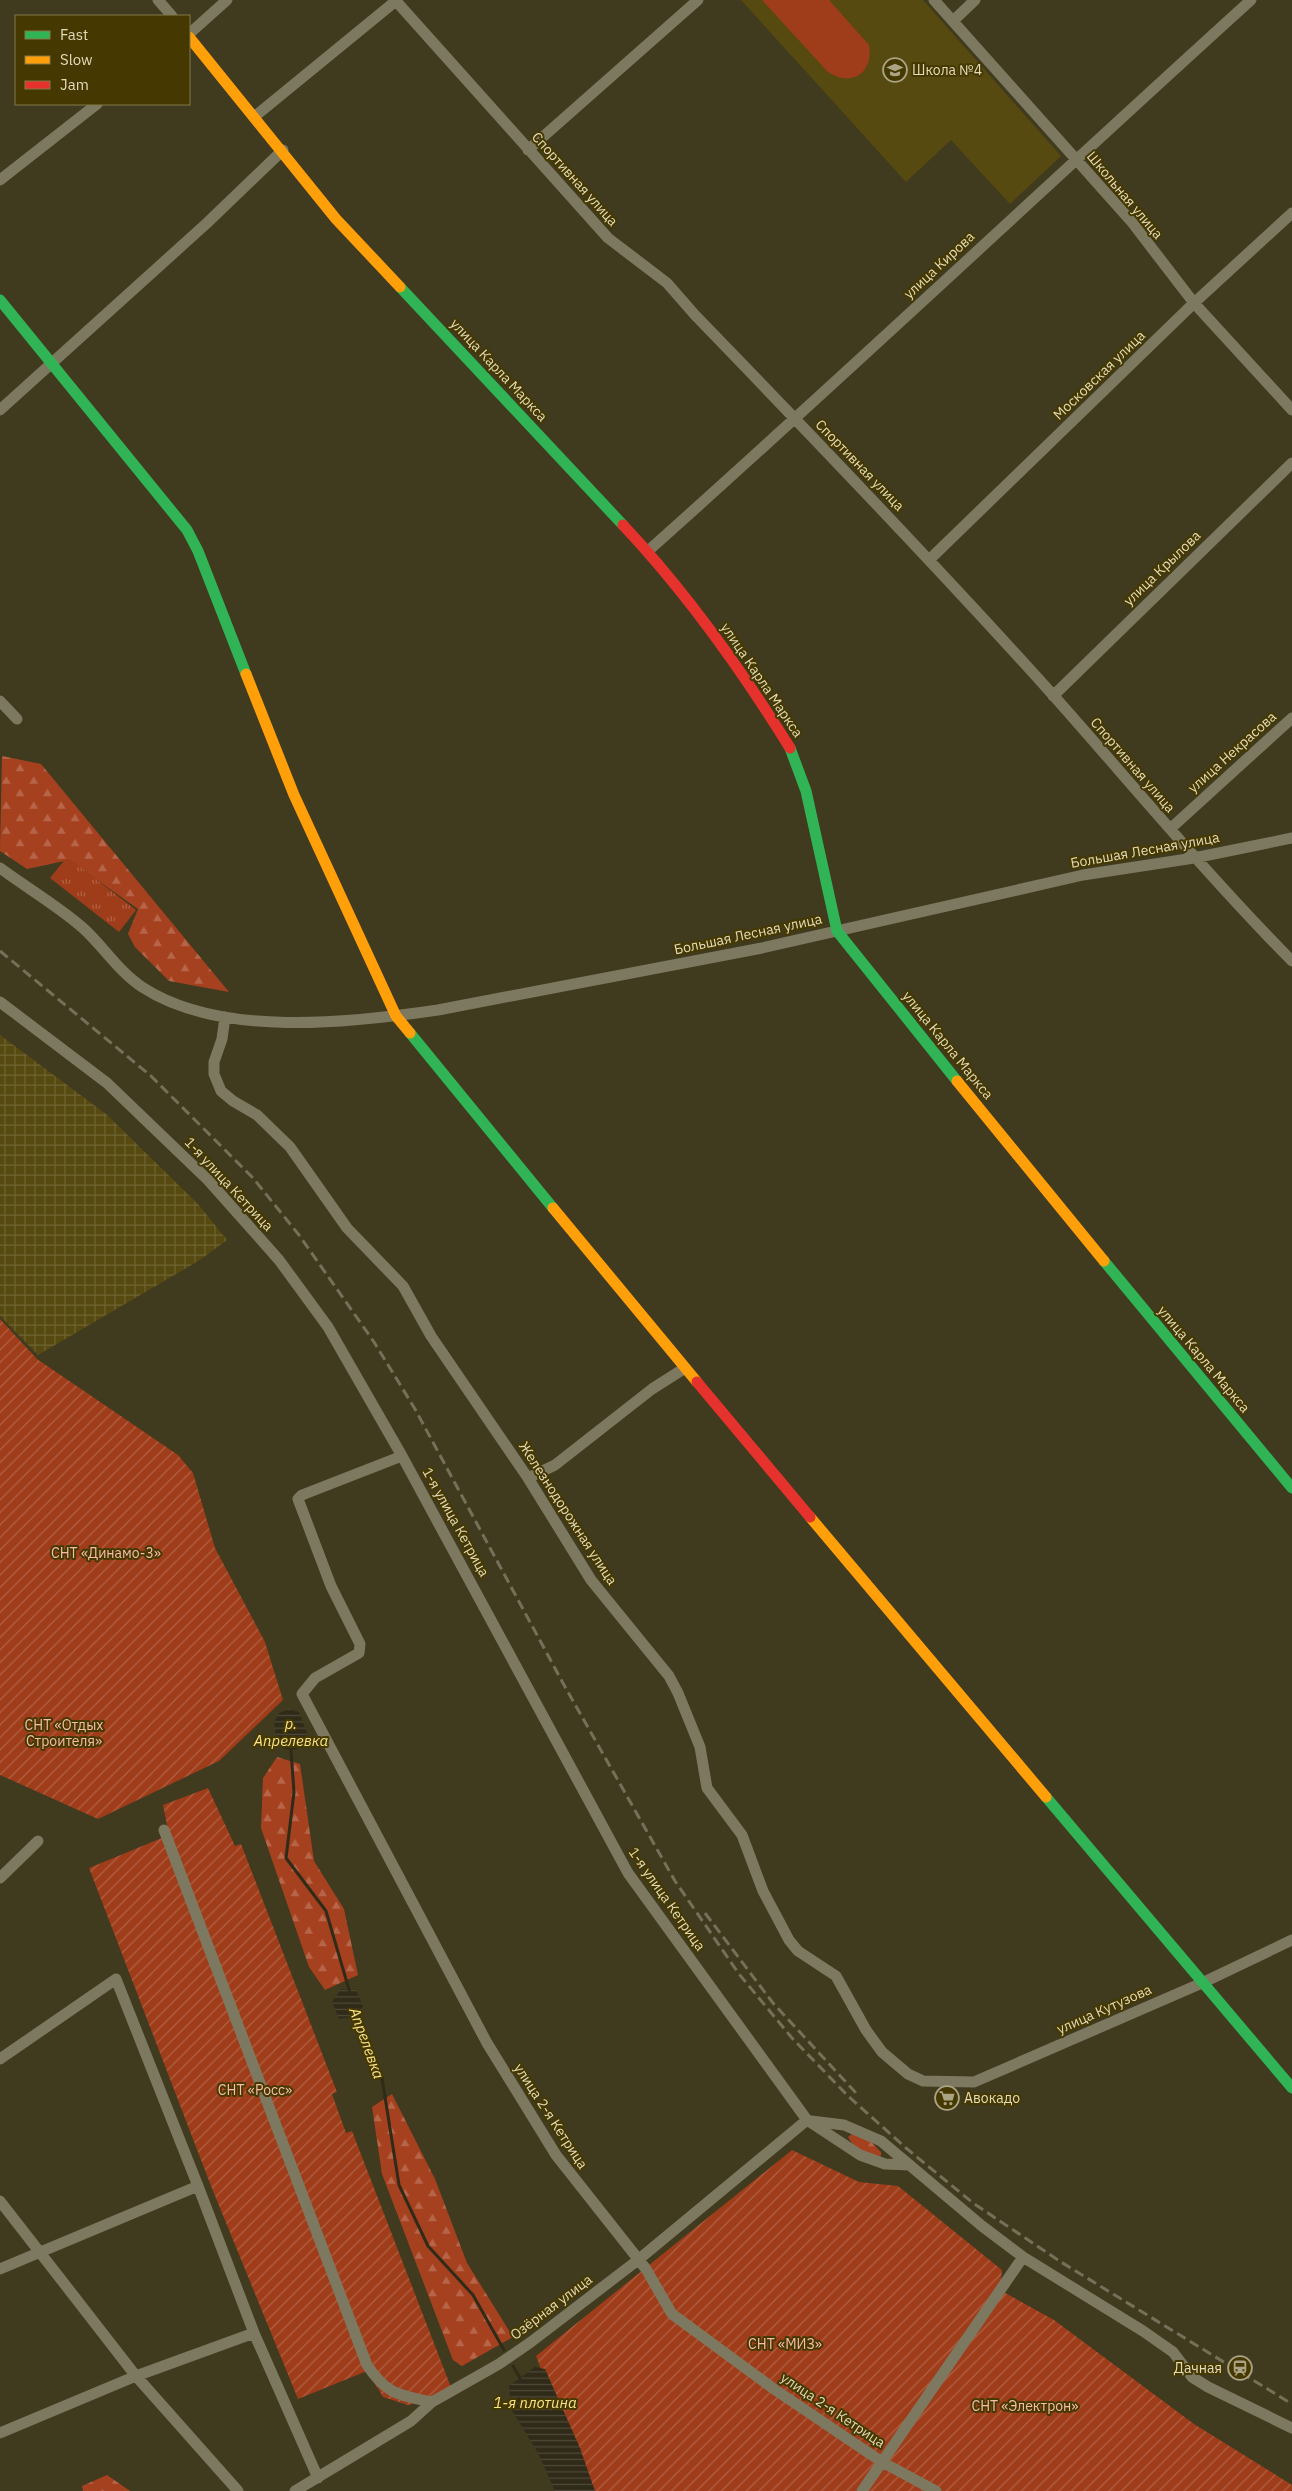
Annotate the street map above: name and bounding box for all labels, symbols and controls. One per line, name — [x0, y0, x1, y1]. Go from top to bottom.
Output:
legend — [15, 15, 190, 105]
text: Fast — [60, 25, 88, 44]
text: Slow — [60, 50, 93, 69]
school or university icon: Школа №4 — [882, 57, 908, 83]
place label: Школа №4 — [912, 61, 982, 79]
text: Jam — [60, 75, 89, 94]
street label: Спортивная улица — [528, 128, 622, 230]
street label: Школьная улица — [1083, 147, 1167, 243]
street label: улица Кирова — [900, 227, 979, 302]
street label: улица Карла Маркса — [447, 315, 552, 426]
street label: Московская улица — [1049, 326, 1149, 424]
street label: Спортивная улица — [812, 415, 909, 515]
street label: улица Крылова — [1120, 526, 1205, 609]
street label: улица Карла Маркса — [717, 619, 807, 741]
street label: улица Некрасова — [1184, 707, 1280, 796]
street label: Спортивная улица — [1087, 714, 1180, 817]
street label: Большая Лесная улица — [1069, 828, 1221, 872]
street label: Большая Лесная улица — [672, 909, 824, 958]
street label: улица Карла Маркса — [899, 987, 998, 1103]
street label: 1-я улица Кетрица — [181, 1133, 278, 1235]
street label: улица Карла Маркса — [1154, 1302, 1254, 1417]
street label: Железнодорожная улица — [515, 1438, 621, 1589]
street label: 1-я улица Кетрица — [419, 1464, 494, 1580]
park label: СНТ «Динамо-3» — [51, 1544, 161, 1562]
water label: р. Апрелевка — [253, 1714, 328, 1750]
park label: СНТ «Отдых Строителя» — [25, 1716, 103, 1750]
street label: 1-я улица Кетрица — [625, 1844, 710, 1955]
street label: улица Кутузова — [1054, 1980, 1155, 2038]
water label: Апрелевка — [345, 2004, 389, 2081]
street label: улица 2-я Кетрица — [510, 2060, 592, 2173]
park label: СНТ «Росс» — [218, 2081, 292, 2099]
supermarket icon: Авокадо — [934, 2085, 960, 2111]
place label: Авокадо — [964, 2089, 1020, 2107]
street label: Озёрная улица — [506, 2270, 596, 2344]
park label: СНТ «МИЗ» — [748, 2335, 822, 2353]
station icon: Дачная — [1227, 2355, 1253, 2381]
place label: Дачная — [1174, 2359, 1222, 2377]
street label: улица 2-я Кетрица — [777, 2368, 889, 2452]
water label: 1-я плотина — [493, 2393, 577, 2412]
park label: СНТ «Электрон» — [971, 2397, 1079, 2415]

